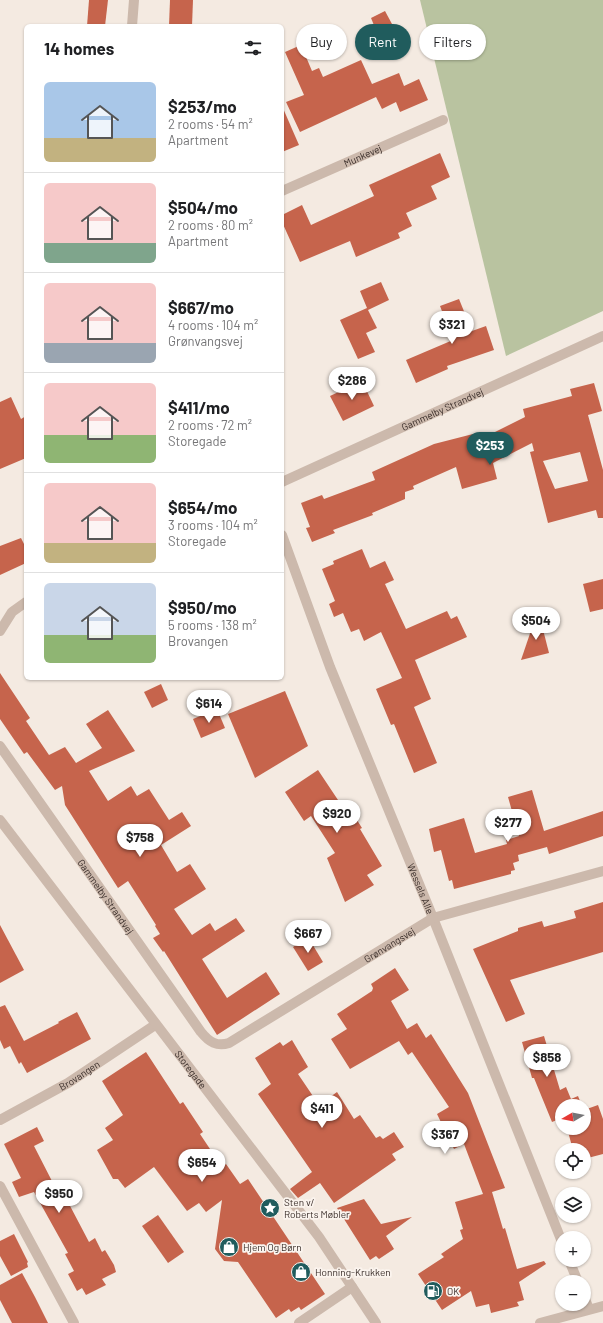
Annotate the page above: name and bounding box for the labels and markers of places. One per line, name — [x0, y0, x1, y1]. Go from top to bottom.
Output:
pin: $321 — [428, 311, 476, 345]
pin: $286 — [328, 367, 376, 401]
pin: $253 — [466, 432, 514, 466]
pin: $504 — [512, 607, 560, 641]
pin: $614 — [185, 690, 233, 724]
pin: $920 — [313, 800, 361, 834]
pin: $277 — [484, 809, 532, 843]
pin: $758 — [116, 824, 164, 858]
pin: $667 — [284, 920, 332, 954]
pin: $858 — [523, 1044, 571, 1078]
pin: $411 — [298, 1095, 346, 1129]
pin: $367 — [421, 1121, 469, 1155]
pin: $654 — [178, 1149, 226, 1183]
pin: $950 — [35, 1180, 83, 1214]
place label: Sten v/ Roberts Møbler — [284, 1196, 350, 1220]
place icon: Sten v/ Roberts Møbler — [259, 1197, 281, 1219]
shop icon: Hjem Og Børn — [218, 1236, 240, 1258]
place label: Hjem Og Børn — [243, 1241, 302, 1253]
shop icon: Honning-Krukken — [290, 1261, 312, 1283]
place label: Honning-Krukken — [315, 1266, 391, 1278]
fuel station icon: OK — [422, 1280, 444, 1302]
place label: OK — [447, 1285, 459, 1297]

